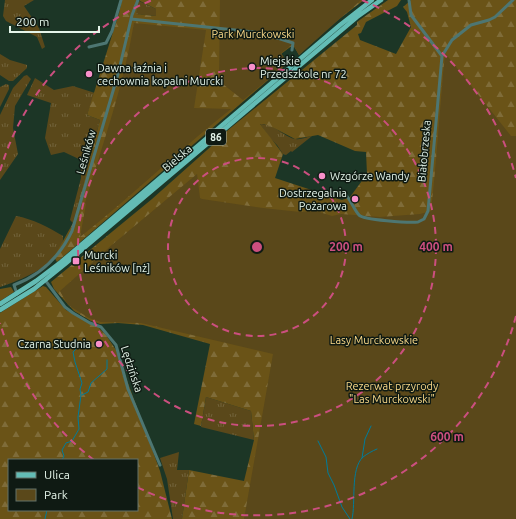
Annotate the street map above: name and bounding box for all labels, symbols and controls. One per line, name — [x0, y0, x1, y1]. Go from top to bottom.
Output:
scale bar — [10, 8, 99, 34]
text: 200 m — [16, 15, 49, 28]
park label: Park Murckowski — [212, 28, 294, 40]
place label: Miejskie Przedszkole nr 72 — [260, 55, 347, 80]
place label: Dawna łaźnia i cechownia kopalni Murcki — [97, 62, 223, 87]
marker: Miejskie Przedszkole nr 72 — [247, 62, 257, 72]
marker: Dawna łaźnia i cechownia kopalni Murcki — [84, 69, 94, 79]
street label: Białobrzeska — [415, 119, 433, 183]
street label: Leśników — [74, 128, 98, 176]
road number: 86 — [206, 129, 226, 145]
street label: Bielska — [160, 142, 194, 174]
place label: Wzgórze Wandy — [330, 170, 410, 182]
marker: Wzgórze Wandy — [317, 171, 327, 181]
place label: Dostrzegalnia Pożarowa — [279, 187, 347, 212]
marker: Dostrzegalnia Pożarowa — [350, 194, 360, 204]
centre of rings — [250, 240, 264, 254]
text: 200 m — [329, 240, 363, 253]
text: 400 m — [419, 240, 453, 253]
place label: Murcki Leśników [nż] — [84, 249, 150, 274]
marker: Murcki Leśników [nż] — [71, 256, 81, 266]
park label: Lasy Murckowskie — [330, 334, 418, 346]
place label: Czarna Studnia — [18, 338, 91, 350]
marker: Czarna Studnia — [94, 339, 104, 349]
street label: Lędzińska — [119, 344, 145, 394]
park label: Rezerwat przyrody "Las Murckowski" — [346, 380, 439, 405]
text: 600 m — [430, 430, 464, 443]
legend — [8, 459, 138, 511]
text: Ulica — [44, 468, 70, 481]
text: Park — [44, 488, 68, 501]

